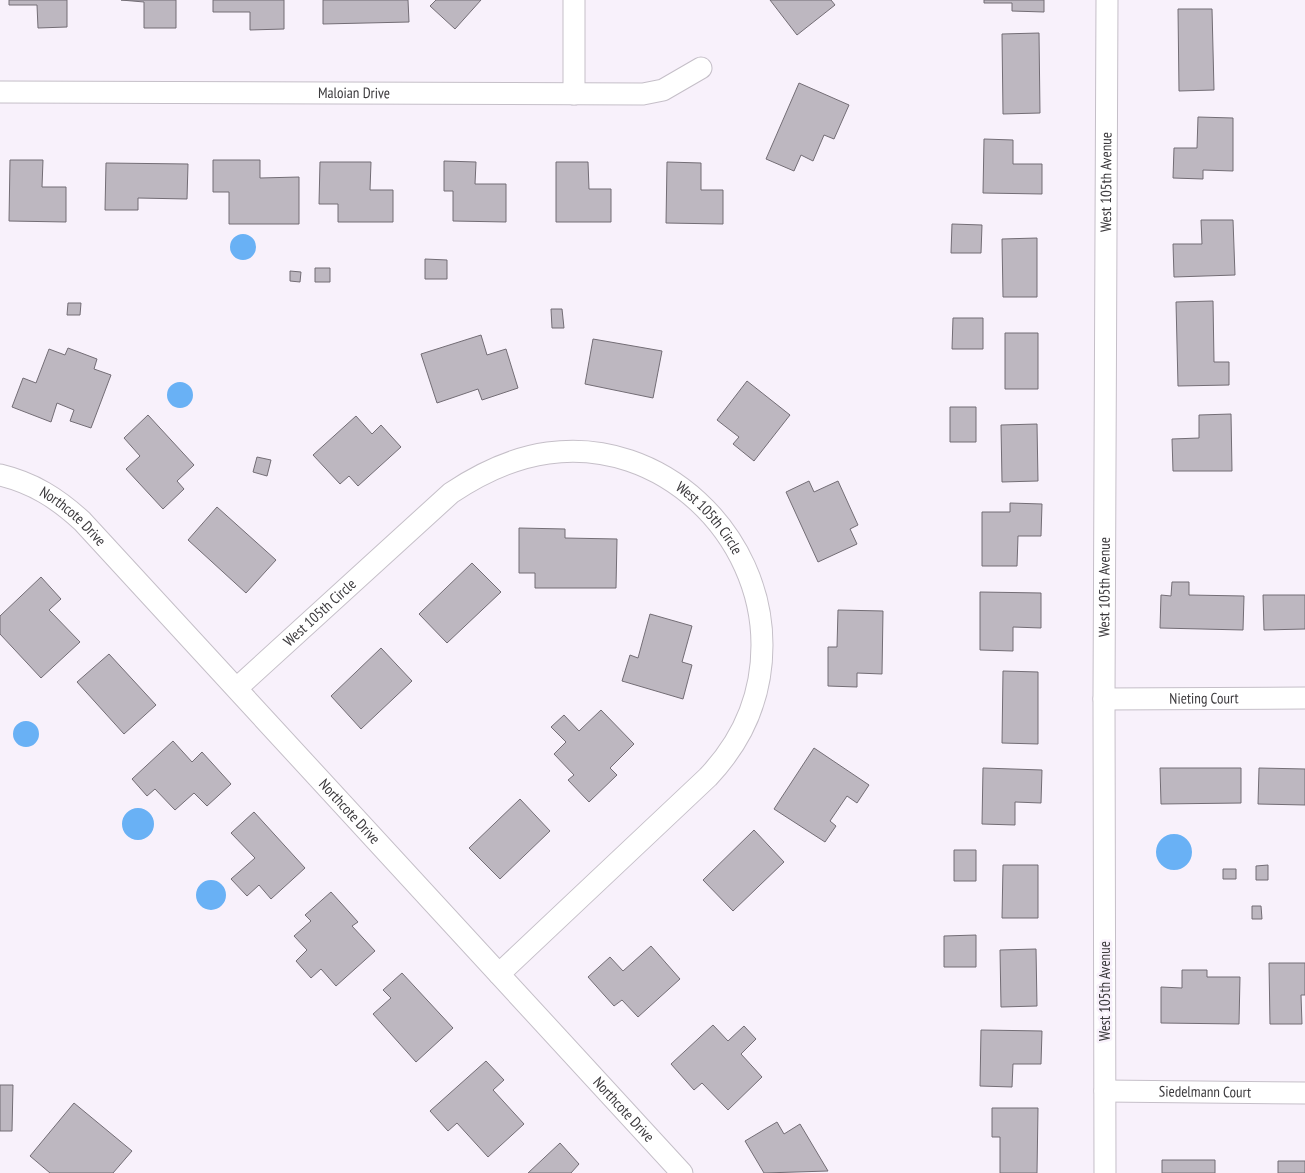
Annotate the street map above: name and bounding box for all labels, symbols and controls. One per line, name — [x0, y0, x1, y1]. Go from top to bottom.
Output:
street label: Maloian Drive — [318, 83, 390, 102]
street label: West 105th Avenue — [1096, 132, 1115, 232]
street label: West 105th Circle — [672, 477, 747, 558]
street label: Northcote Drive — [36, 482, 110, 550]
street label: West 105th Avenue — [1094, 537, 1114, 637]
street label: West 105th Circle — [279, 574, 360, 650]
street label: Nieting Court — [1169, 688, 1239, 708]
street label: Northcote Drive — [315, 775, 385, 848]
street label: West 105th Avenue — [1095, 941, 1114, 1041]
street label: Northcote Drive — [589, 1073, 659, 1146]
street label: Siedelmann Court — [1159, 1082, 1251, 1101]

